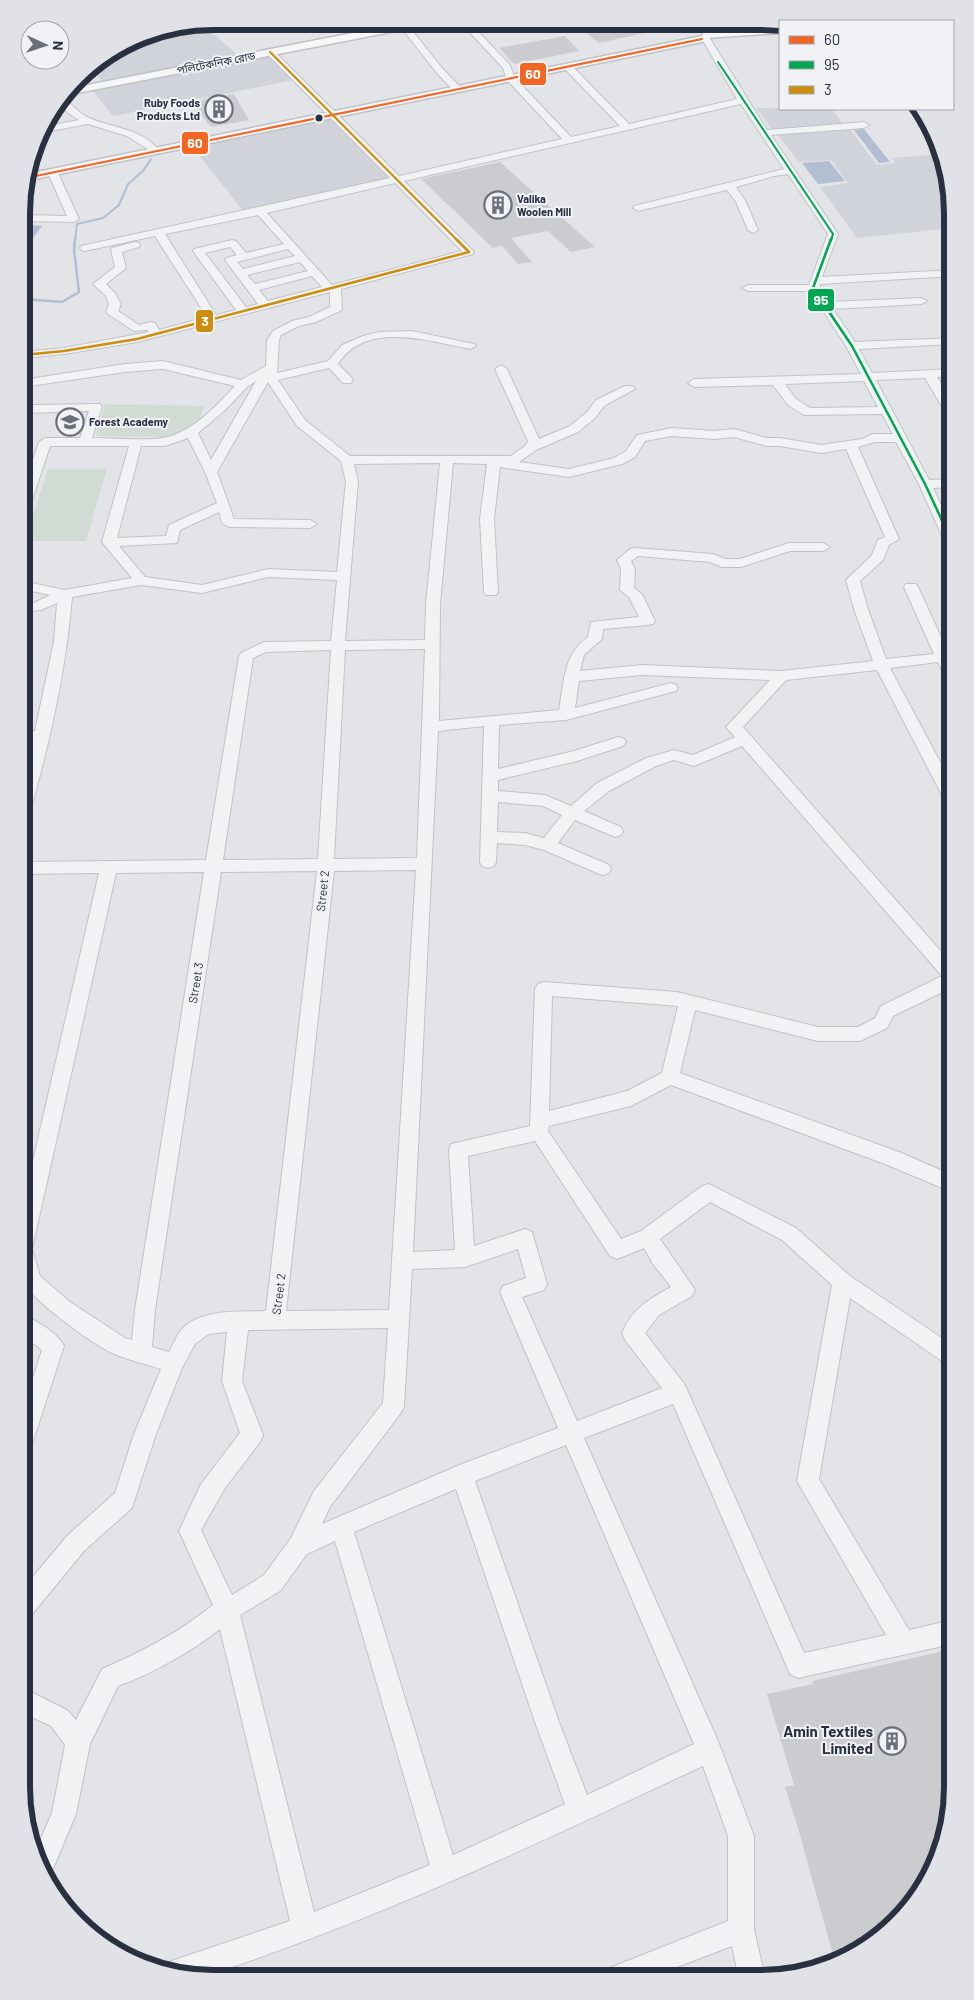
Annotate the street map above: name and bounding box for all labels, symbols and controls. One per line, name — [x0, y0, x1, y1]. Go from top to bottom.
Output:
north arrow — [20, 20, 70, 70]
legend — [779, 20, 954, 110]
text: 60 — [824, 30, 840, 48]
text: N — [50, 41, 67, 51]
street label: পলিটেকনিক রোড — [176, 49, 256, 76]
text: 95 — [824, 55, 840, 73]
line badge: 60 — [519, 62, 547, 86]
text: 60 — [525, 65, 541, 82]
text: 3 — [824, 80, 832, 98]
building icon: Ruby Foods Products Ltd — [204, 94, 234, 124]
place label: Ruby Foods Products Ltd — [137, 96, 200, 122]
unlabelled marker — [314, 113, 324, 123]
line badge: 60 — [181, 131, 209, 155]
text: 60 — [187, 134, 203, 151]
building icon: Valika Woolen Mill — [483, 190, 513, 220]
place label: Valika Woolen Mill — [517, 192, 571, 218]
line badge: 95 — [807, 288, 835, 312]
text: 95 — [814, 291, 829, 308]
line badge: 3 — [195, 309, 214, 333]
text: 3 — [201, 312, 209, 329]
school or university icon: Forest Academy — [55, 407, 85, 437]
place label: Forest Academy — [89, 415, 169, 428]
street label: Street 2 — [313, 869, 331, 912]
street label: Street 3 — [185, 961, 205, 1004]
street label: Street 2 — [269, 1272, 287, 1315]
place label: Amin Textiles Limited — [783, 1722, 873, 1757]
building icon: Amin Textiles Limited — [877, 1726, 907, 1756]

